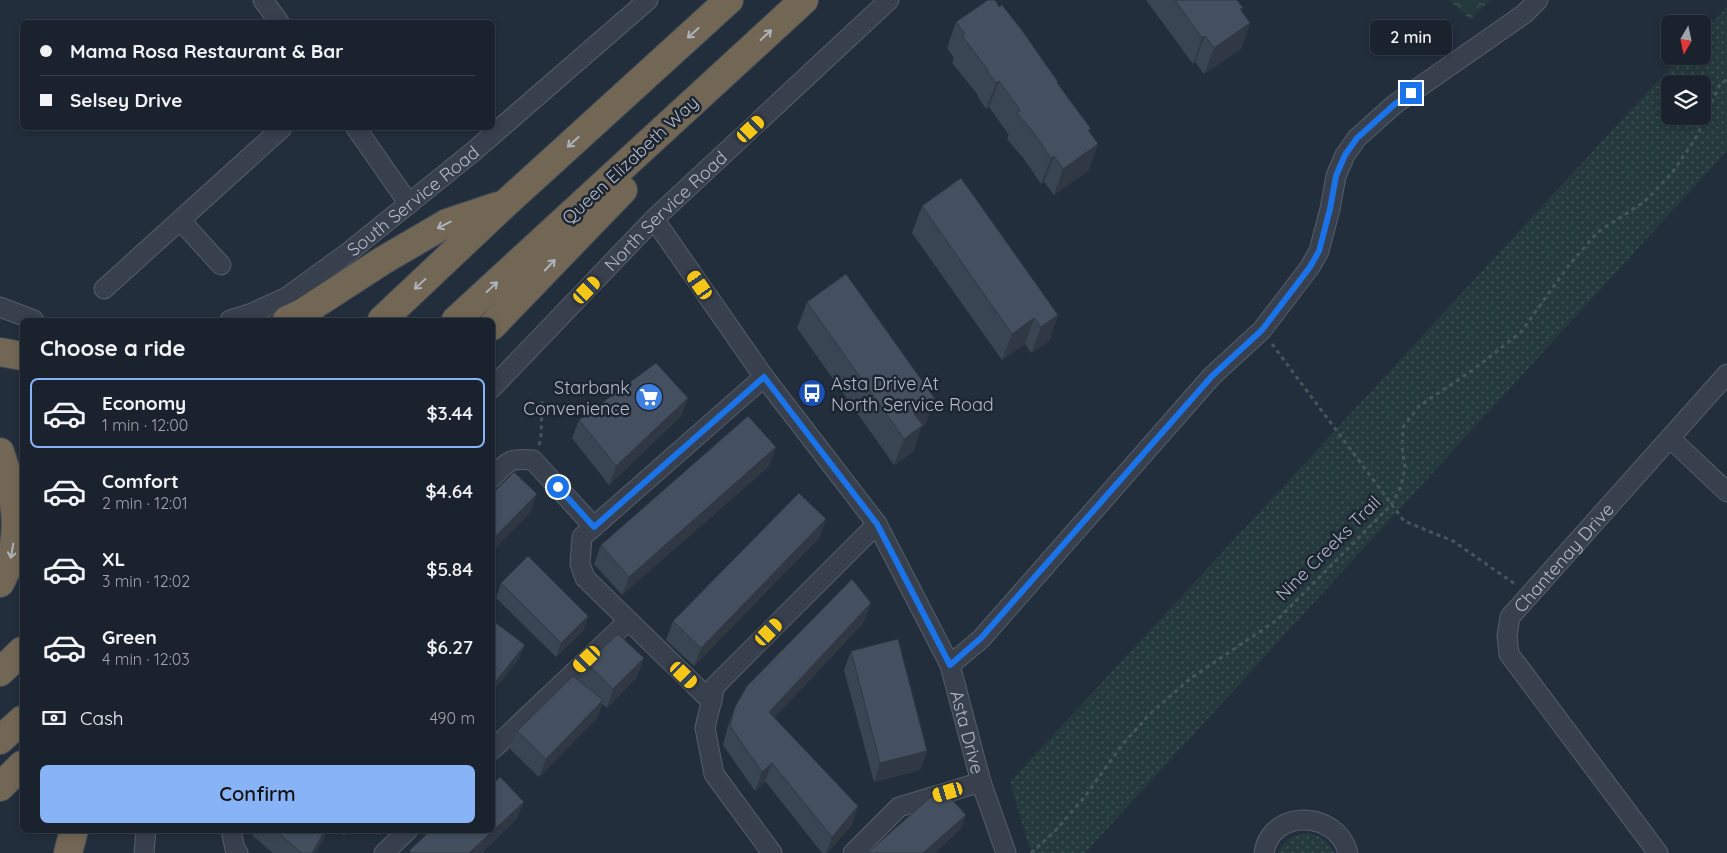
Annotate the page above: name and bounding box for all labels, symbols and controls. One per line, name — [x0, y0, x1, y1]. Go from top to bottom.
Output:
north arrow — [1661, 15, 1711, 65]
map controls — [1661, 15, 1711, 125]
callout: 2 min — [1370, 21, 1452, 56]
one-way arrow — [687, 27, 700, 39]
text: 2 min — [1390, 27, 1432, 47]
one-way arrow — [760, 29, 773, 41]
text: Mama Rosa Restaurant & Bar — [70, 39, 343, 63]
button: layers — [1661, 75, 1711, 125]
route end — [1400, 82, 1422, 104]
text: Selsey Drive — [70, 88, 183, 112]
street label: Queen Elizabeth Way — [557, 91, 703, 229]
car — [734, 113, 767, 145]
one-way arrow — [567, 136, 579, 148]
street label: South Service Road — [342, 140, 483, 261]
street label: North Service Road — [599, 146, 732, 276]
one-way arrow — [437, 221, 452, 230]
one-way arrow — [544, 259, 556, 272]
car — [685, 268, 714, 302]
car — [571, 274, 602, 306]
one-way arrow — [413, 278, 426, 290]
one-way arrow — [486, 281, 499, 293]
text: Choose a ride — [40, 334, 185, 362]
place label: Asta Drive At North Service Road — [831, 372, 994, 416]
place label: Starbank Convenience — [523, 376, 630, 420]
bus stop icon: Asta Drive At North Service Road — [797, 378, 827, 408]
supermarket icon: Starbank Convenience — [634, 382, 664, 412]
icon: car — [42, 391, 87, 436]
text: Economy — [102, 391, 186, 415]
text: $3.44 — [426, 401, 473, 425]
text: 1 min · 12:00 — [102, 415, 188, 435]
icon: car — [42, 469, 87, 514]
text: Comfort — [102, 469, 179, 493]
route start — [547, 476, 569, 498]
text: $4.64 — [425, 479, 473, 503]
street label: Nine Creeks Trail — [1271, 491, 1385, 605]
text: 2 min · 12:01 — [102, 493, 188, 513]
street label: Chantenay Drive — [1508, 498, 1618, 617]
one-way arrow — [6, 542, 16, 558]
icon: car — [42, 547, 87, 592]
text: XL — [102, 547, 125, 571]
text: $5.84 — [426, 557, 473, 581]
text: 3 min · 12:02 — [102, 571, 190, 591]
car — [753, 616, 784, 648]
icon: car — [42, 625, 87, 670]
text: Green — [102, 625, 157, 649]
text: $6.27 — [426, 635, 473, 659]
car — [570, 643, 603, 675]
text: 4 min · 12:03 — [102, 649, 190, 669]
car — [667, 659, 700, 691]
street label: Asta Drive — [946, 688, 990, 776]
icon: cash — [40, 704, 68, 732]
text: Cash — [80, 706, 124, 730]
text: 490 m — [429, 708, 475, 728]
button: Confirm — [40, 765, 475, 823]
car — [931, 780, 964, 804]

